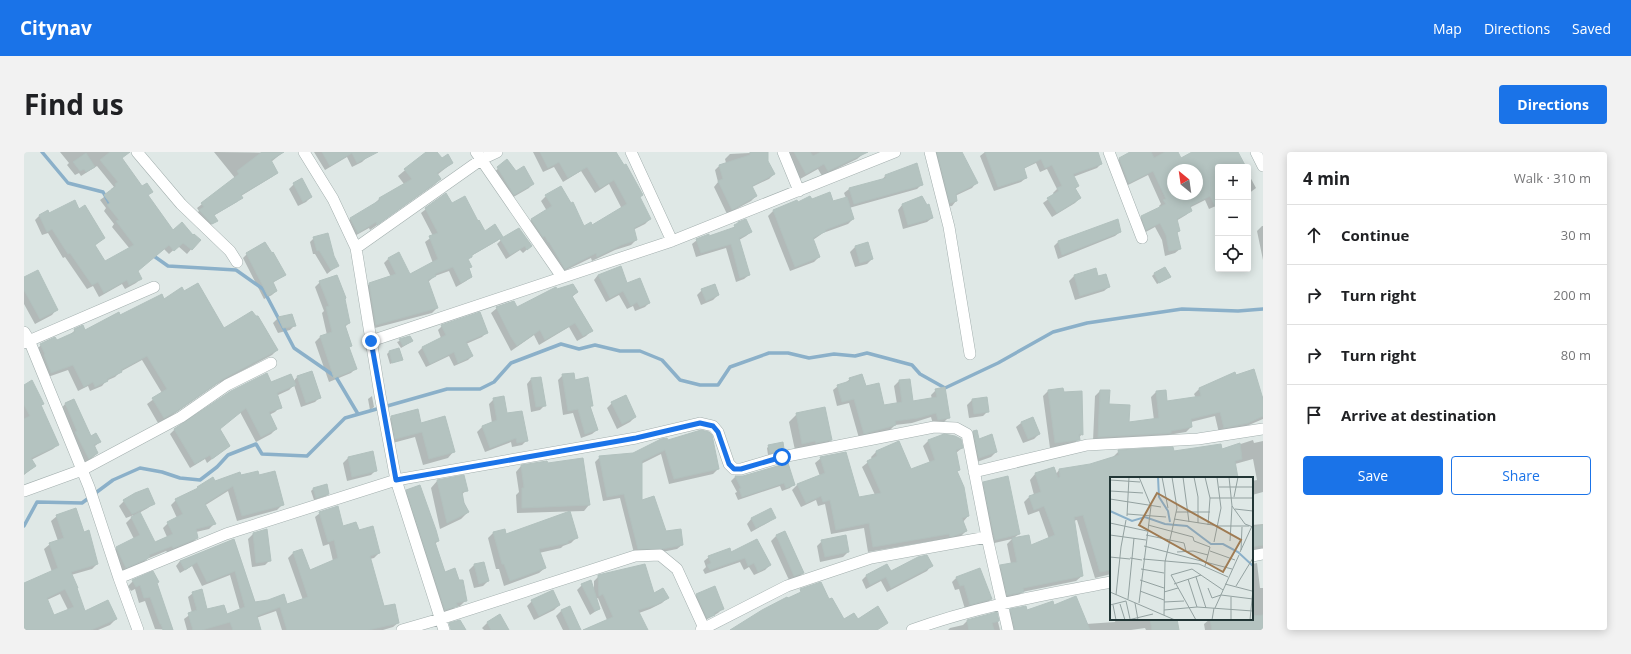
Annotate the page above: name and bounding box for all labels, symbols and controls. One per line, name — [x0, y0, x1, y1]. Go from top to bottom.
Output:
text: Citynav — [20, 15, 92, 41]
text: Map — [1433, 19, 1462, 38]
text: Directions — [1484, 19, 1550, 38]
text: Saved — [1572, 19, 1611, 38]
text: Find us — [24, 85, 124, 123]
button: Directions — [1499, 85, 1607, 124]
north arrow — [1167, 164, 1203, 200]
map controls — [1215, 164, 1251, 272]
button: + — [1215, 164, 1251, 200]
text: 4 min — [1303, 167, 1350, 190]
text: Walk · 310 m — [1514, 169, 1591, 187]
button: − — [1215, 200, 1251, 236]
icon: ahead — [1303, 224, 1325, 246]
text: Continue — [1341, 225, 1409, 245]
text: 30 m — [1561, 226, 1591, 244]
button: locate — [1215, 236, 1251, 272]
icon: right — [1303, 284, 1325, 306]
text: Turn right — [1341, 285, 1416, 305]
text: 200 m — [1553, 286, 1591, 304]
route end — [362, 332, 380, 350]
icon: right — [1303, 344, 1325, 366]
text: Turn right — [1341, 345, 1416, 365]
text: 80 m — [1561, 346, 1591, 364]
icon: arrive — [1303, 404, 1325, 426]
text: Arrive at destination — [1341, 405, 1496, 425]
route start — [773, 448, 791, 466]
button: Save — [1303, 456, 1443, 495]
button: Share — [1451, 456, 1591, 495]
inset map — [1110, 477, 1253, 620]

